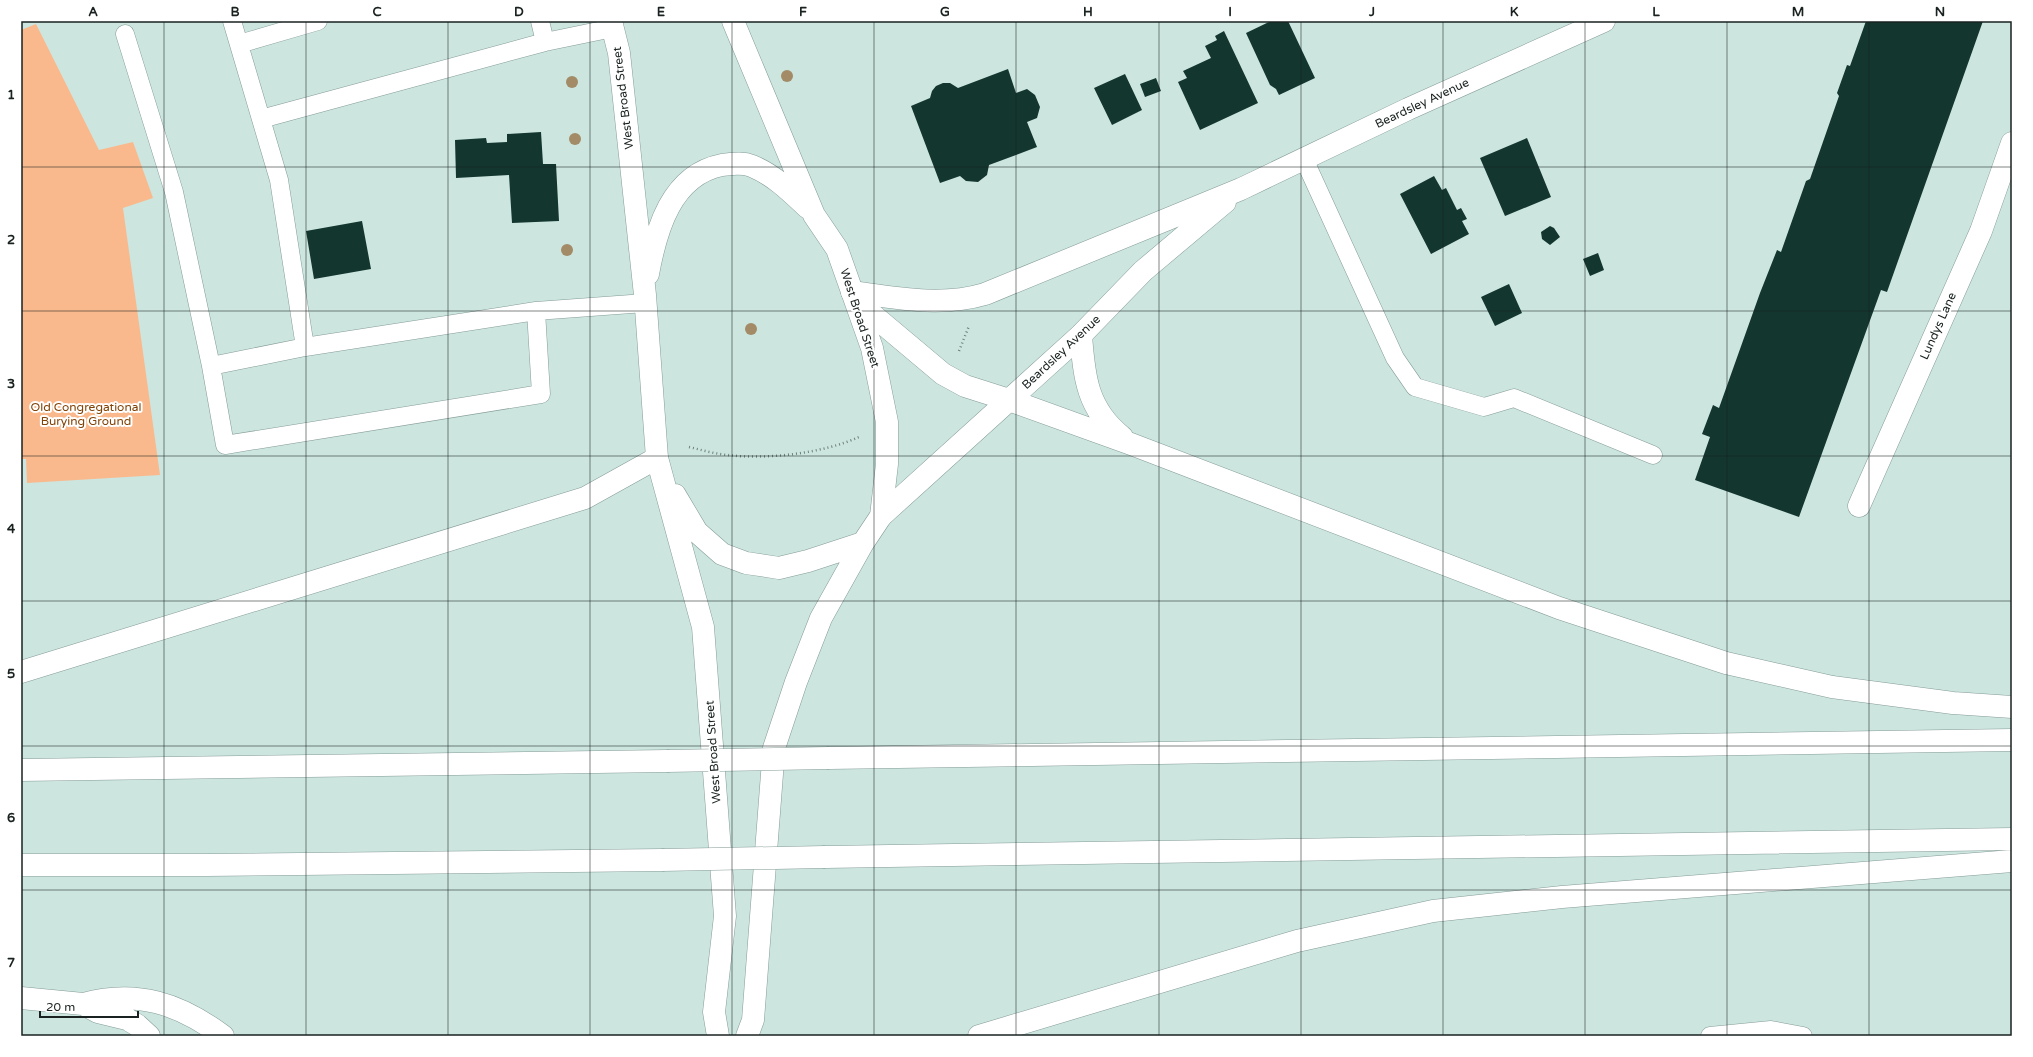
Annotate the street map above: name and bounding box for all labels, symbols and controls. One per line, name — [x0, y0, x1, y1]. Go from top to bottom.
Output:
text: A — [88, 4, 98, 20]
text: B — [230, 4, 240, 20]
text: C — [372, 4, 382, 20]
text: D — [514, 4, 524, 20]
text: E — [657, 4, 665, 20]
text: F — [799, 4, 807, 20]
text: G — [940, 4, 950, 20]
text: H — [1083, 4, 1093, 20]
text: I — [1228, 4, 1232, 20]
text: J — [1368, 4, 1375, 20]
text: K — [1510, 4, 1519, 20]
text: L — [1652, 4, 1660, 20]
text: M — [1792, 4, 1804, 20]
text: N — [1935, 4, 1945, 20]
street label: West Broad Street — [610, 45, 636, 150]
street label: Beardsley Avenue — [1373, 75, 1471, 131]
text: 1 — [7, 87, 15, 103]
text: 2 — [7, 232, 15, 248]
street label: West Broad Street — [837, 267, 883, 370]
street label: Lundys Lane — [1917, 290, 1959, 362]
street label: Beardsley Avenue — [1019, 312, 1103, 392]
text: 3 — [7, 376, 15, 392]
park label: Old Congregational Burying Ground — [31, 400, 141, 428]
text: 4 — [7, 521, 16, 537]
text: 5 — [7, 666, 15, 682]
street label: West Broad Street — [702, 699, 724, 804]
text: 6 — [7, 810, 15, 826]
text: 7 — [7, 955, 15, 971]
scale bar — [40, 993, 138, 1019]
text: 20 m — [46, 1000, 75, 1014]

